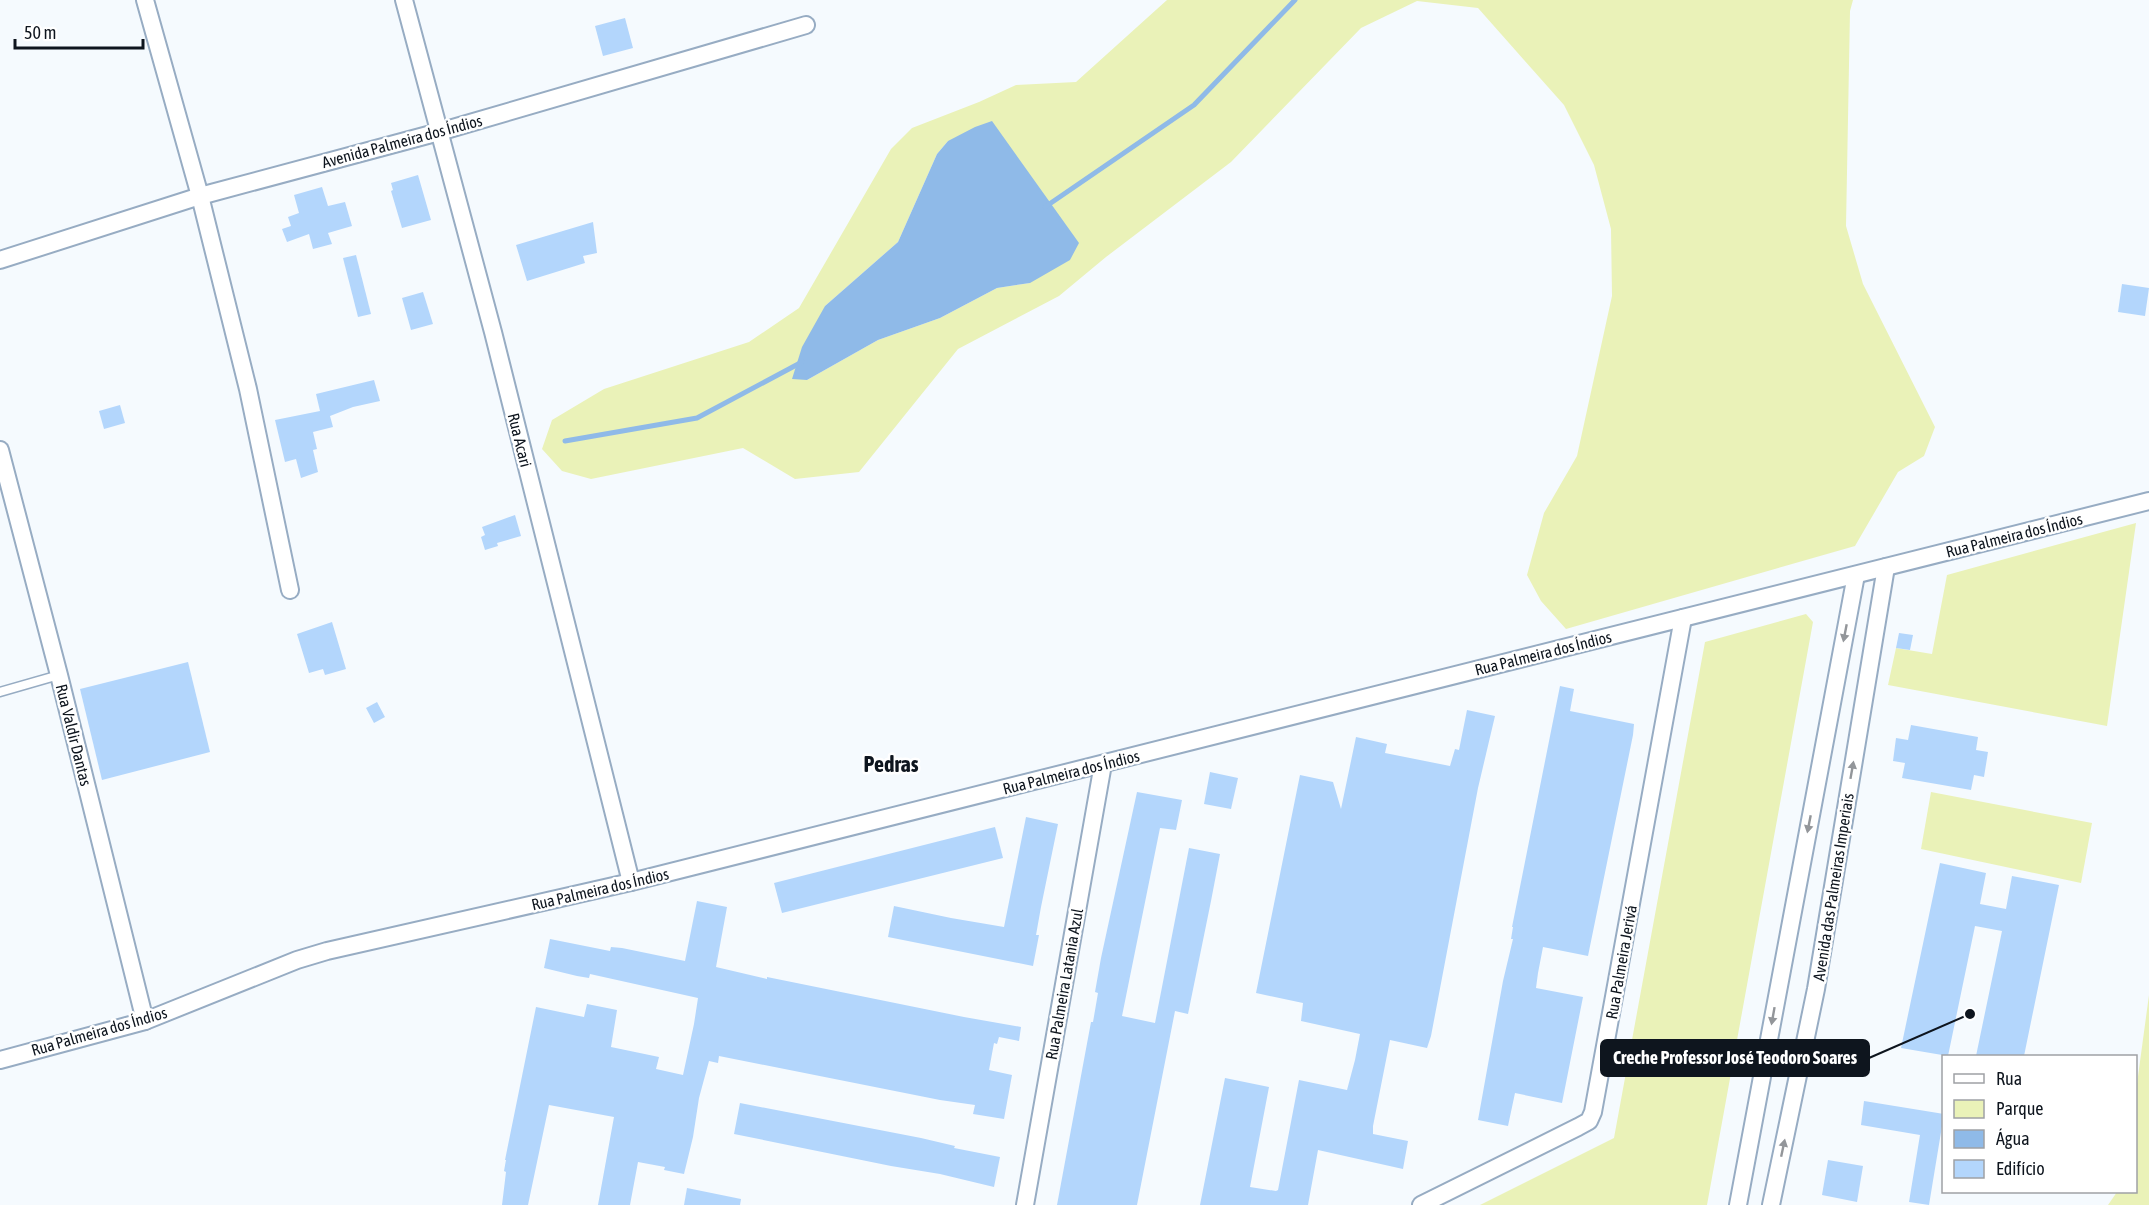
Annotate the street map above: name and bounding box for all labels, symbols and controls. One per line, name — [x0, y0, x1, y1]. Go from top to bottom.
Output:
scale bar — [15, 12, 142, 50]
text: 50 m — [24, 22, 56, 43]
street label: Avenida Palmeira dos Índios — [320, 111, 484, 171]
street label: Rua Acari — [505, 411, 535, 469]
street label: Rua Palmeira dos Índios — [1944, 509, 2085, 561]
one-way arrow — [1840, 623, 1849, 642]
street label: Rua Palmeira dos Índios — [1473, 627, 1614, 679]
street label: Rua Valdir Dantas — [53, 682, 95, 788]
street label: Rua Palmeira dos Índios — [1001, 746, 1142, 798]
district label: Pedras — [864, 751, 919, 777]
one-way arrow — [1848, 760, 1857, 779]
street label: Avenida das Palmeiras Imperiais — [1809, 791, 1858, 982]
one-way arrow — [1804, 815, 1813, 834]
street label: Rua Palmeira dos Índios — [530, 864, 671, 914]
street label: Rua Palmeira Jerivá — [1602, 903, 1640, 1021]
street label: Rua Palmeira Latania Azul — [1042, 906, 1086, 1061]
street label: Rua Palmeira dos Índios — [29, 1003, 169, 1059]
one-way arrow — [1768, 1007, 1777, 1026]
callout: Creche Professor José Teodoro Soares — [1601, 1040, 1869, 1076]
text: Creche Professor José Teodoro Soares — [1613, 1047, 1858, 1068]
legend — [1942, 1055, 2137, 1193]
text: Rua — [1996, 1068, 2022, 1089]
text: Parque — [1996, 1098, 2044, 1119]
text: Água — [1996, 1128, 2030, 1149]
one-way arrow — [1779, 1138, 1788, 1157]
text: Edifício — [1996, 1158, 2045, 1179]

